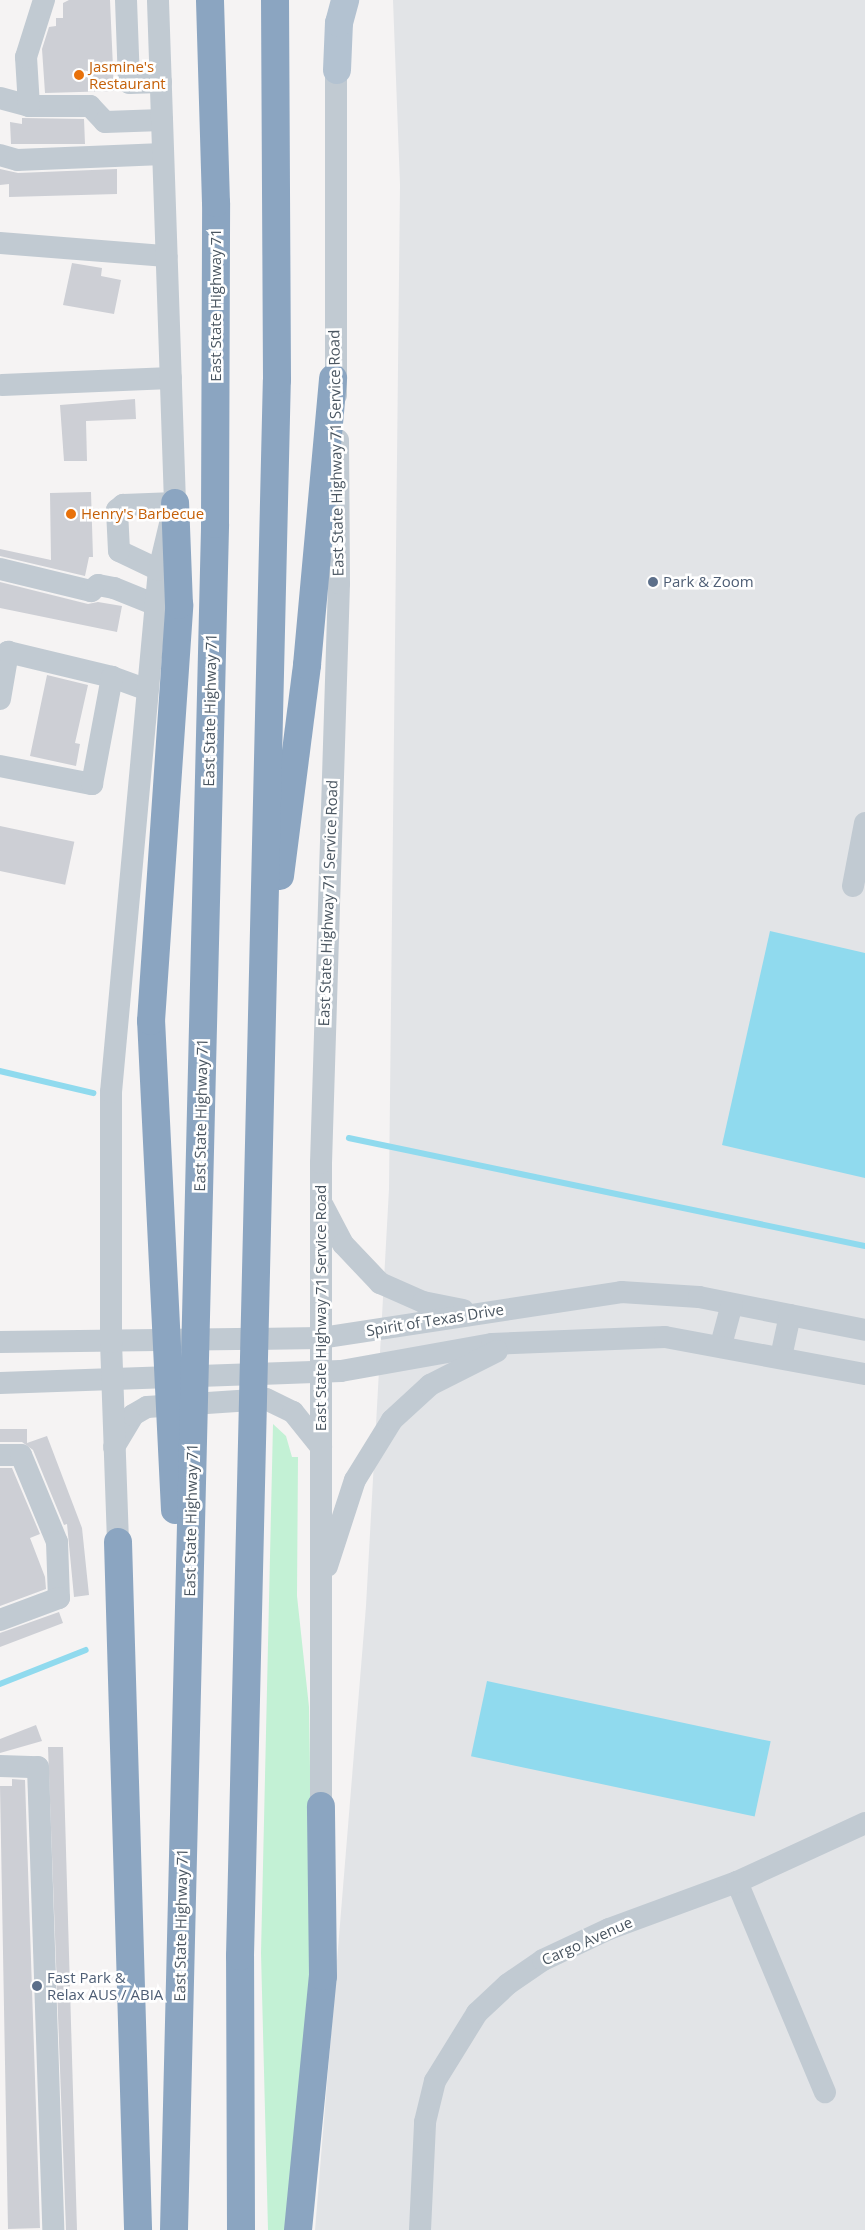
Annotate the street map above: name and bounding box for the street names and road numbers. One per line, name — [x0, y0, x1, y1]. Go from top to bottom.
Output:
street label: East State Highway 71 — [207, 228, 225, 382]
street label: East State Highway 71 Service Road — [325, 330, 347, 576]
street label: East State Highway 71 — [200, 633, 220, 787]
street label: East State Highway 71 Service Road — [315, 779, 341, 1027]
street label: East State Highway 71 — [191, 1038, 211, 1192]
street label: East State Highway 71 Service Road — [312, 1185, 330, 1431]
street label: Spirit of Texas Drive — [365, 1300, 505, 1340]
street label: East State Highway 71 — [181, 1443, 201, 1597]
street label: East State Highway 71 — [171, 1848, 191, 2002]
street label: Cargo Avenue — [539, 1913, 635, 1969]

